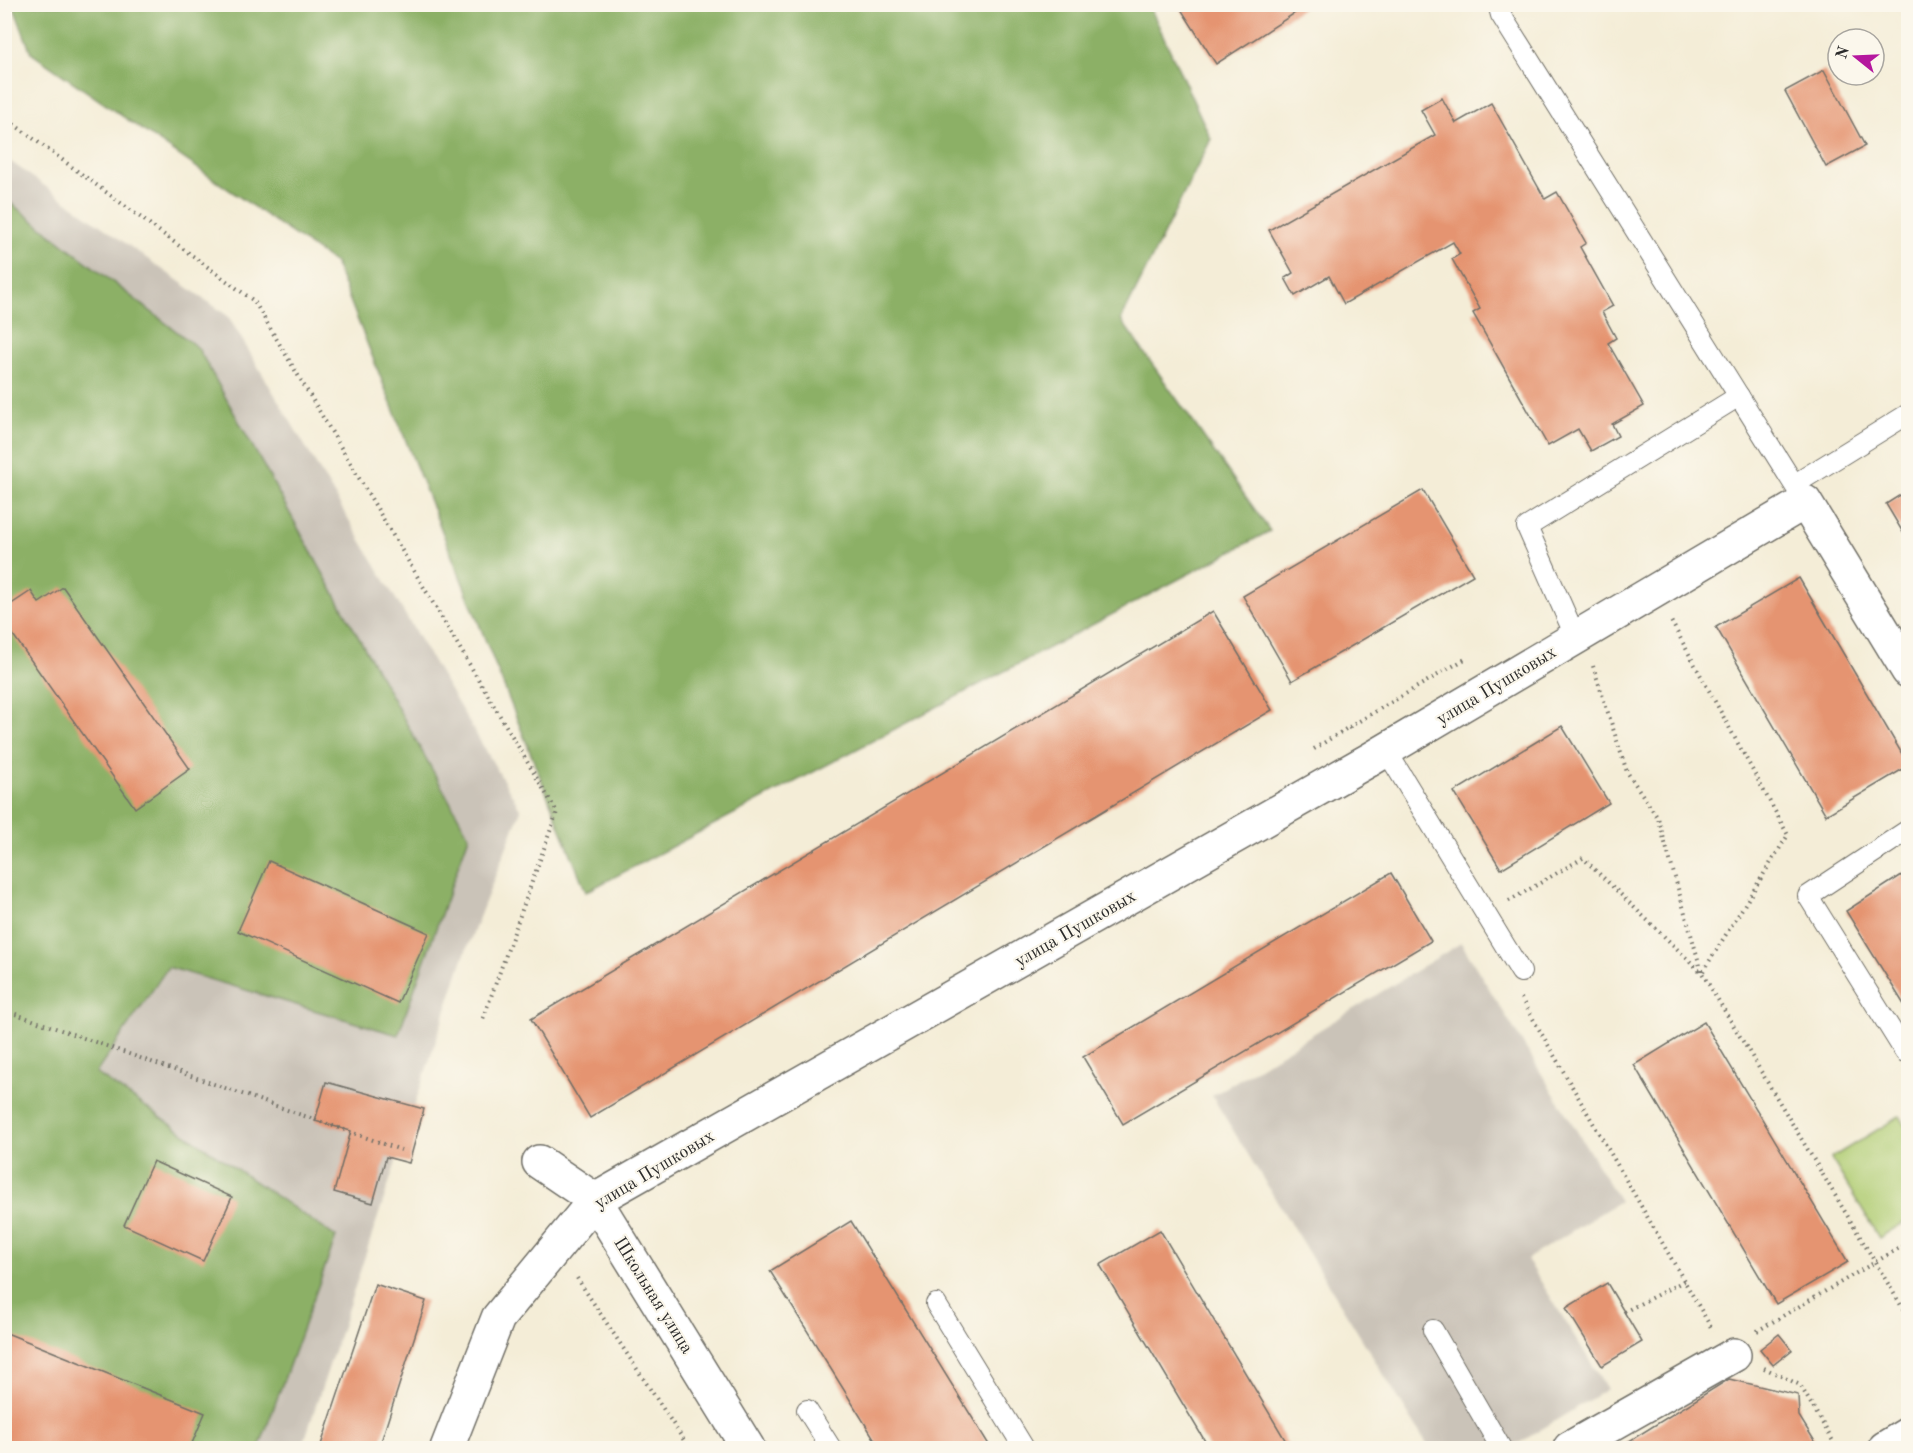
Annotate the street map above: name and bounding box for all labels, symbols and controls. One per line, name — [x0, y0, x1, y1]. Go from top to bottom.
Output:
north arrow — [1826, 27, 1886, 87]
text: N — [1834, 44, 1853, 61]
street label: улица Пушковых — [1433, 643, 1560, 729]
street label: улица Пушковых — [1012, 887, 1139, 971]
street label: улица Пушковых — [591, 1127, 718, 1213]
street label: Школьная улица — [610, 1234, 696, 1357]

